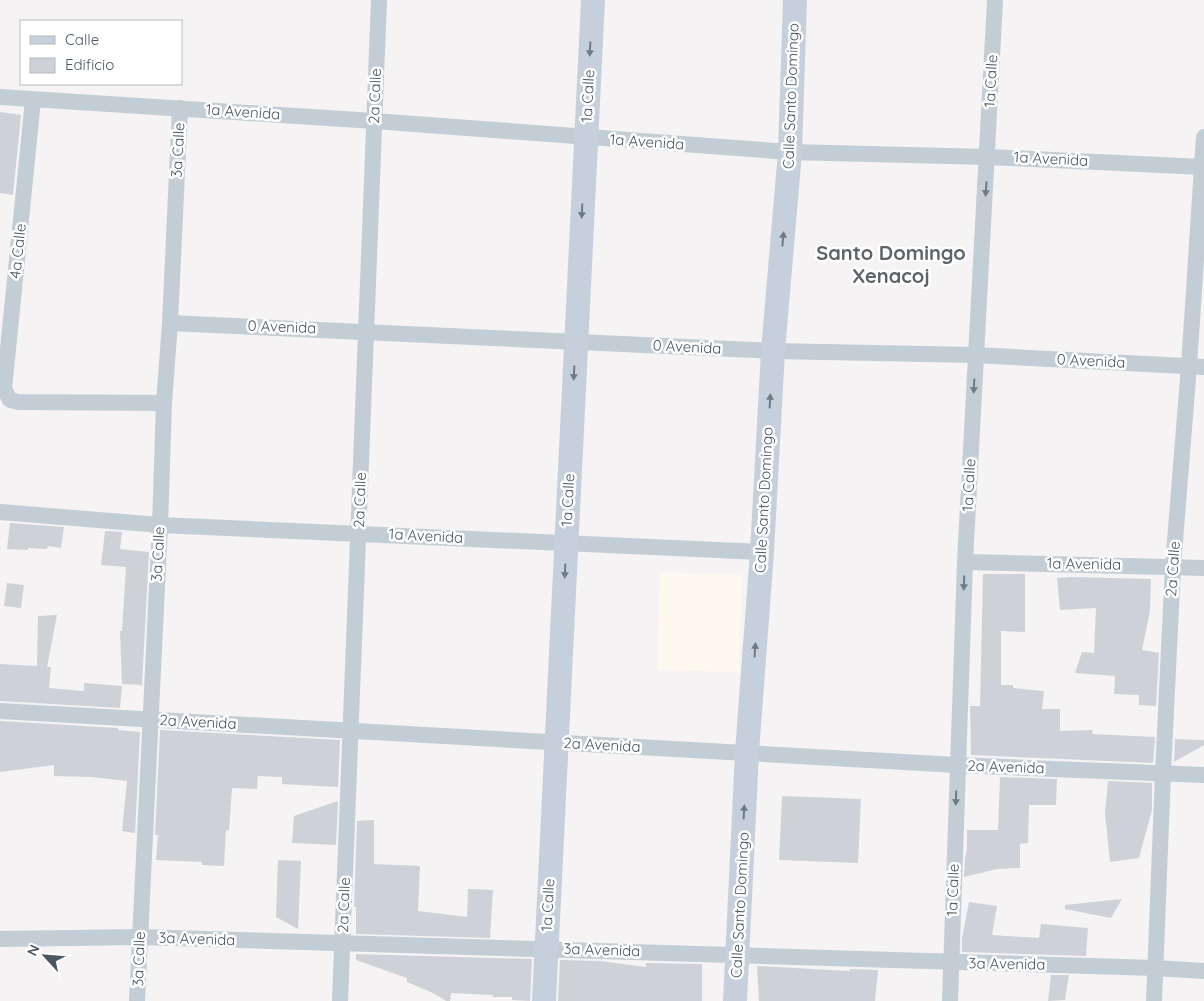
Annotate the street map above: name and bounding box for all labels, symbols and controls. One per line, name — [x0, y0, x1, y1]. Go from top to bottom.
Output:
legend — [20, 20, 182, 85]
street label: Calle Santo Domingo — [778, 23, 803, 169]
text: Calle — [65, 30, 99, 49]
one-way arrow — [586, 41, 594, 57]
street label: 1a Calle — [980, 54, 1001, 108]
text: Edificio — [65, 55, 114, 74]
street label: 2a Calle — [364, 68, 385, 124]
street label: 1a Calle — [577, 69, 598, 123]
street label: 1a Avenida — [205, 99, 281, 124]
street label: 3a Calle — [167, 122, 188, 178]
street label: 1a Avenida — [609, 129, 685, 154]
street label: 1a Avenida — [1013, 147, 1089, 170]
one-way arrow — [981, 181, 989, 197]
one-way arrow — [578, 203, 586, 219]
street label: 4a Calle — [5, 223, 30, 279]
one-way arrow — [779, 231, 787, 247]
district label: Santo Domingo Xenacoj — [816, 240, 966, 288]
street label: 0 Avenida — [247, 316, 317, 337]
street label: 0 Avenida — [652, 335, 722, 358]
street label: 0 Avenida — [1056, 349, 1126, 372]
one-way arrow — [570, 366, 578, 382]
one-way arrow — [969, 378, 977, 394]
one-way arrow — [767, 393, 775, 409]
street label: Calle Santo Domingo — [750, 426, 777, 573]
street label: 1a Calle — [958, 458, 979, 512]
street label: 2a Calle — [349, 472, 370, 528]
street label: 1a Calle — [557, 473, 578, 527]
street label: 1a Avenida — [388, 524, 464, 547]
street label: 3a Calle — [147, 526, 168, 582]
street label: 2a Calle — [1161, 541, 1184, 597]
street label: 1a Avenida — [1047, 553, 1121, 574]
one-way arrow — [560, 563, 568, 579]
one-way arrow — [960, 575, 968, 591]
one-way arrow — [751, 642, 759, 658]
street label: 2a Avenida — [159, 710, 237, 733]
street label: 2a Avenida — [563, 733, 641, 756]
street label: 2a Avenida — [967, 756, 1045, 777]
one-way arrow — [952, 790, 960, 806]
one-way arrow — [741, 804, 749, 820]
street label: Calle Santo Domingo — [726, 831, 753, 978]
street label: 1a Calle — [942, 863, 963, 917]
street label: 2a Calle — [333, 877, 354, 933]
street label: 1a Calle — [537, 878, 558, 932]
street label: 3a Avenida — [158, 928, 236, 949]
north arrow — [20, 931, 70, 981]
street label: 3a Calle — [128, 931, 149, 987]
street label: 3a Avenida — [563, 939, 641, 960]
text: N — [23, 942, 44, 959]
street label: 3a Avenida — [968, 953, 1046, 974]

